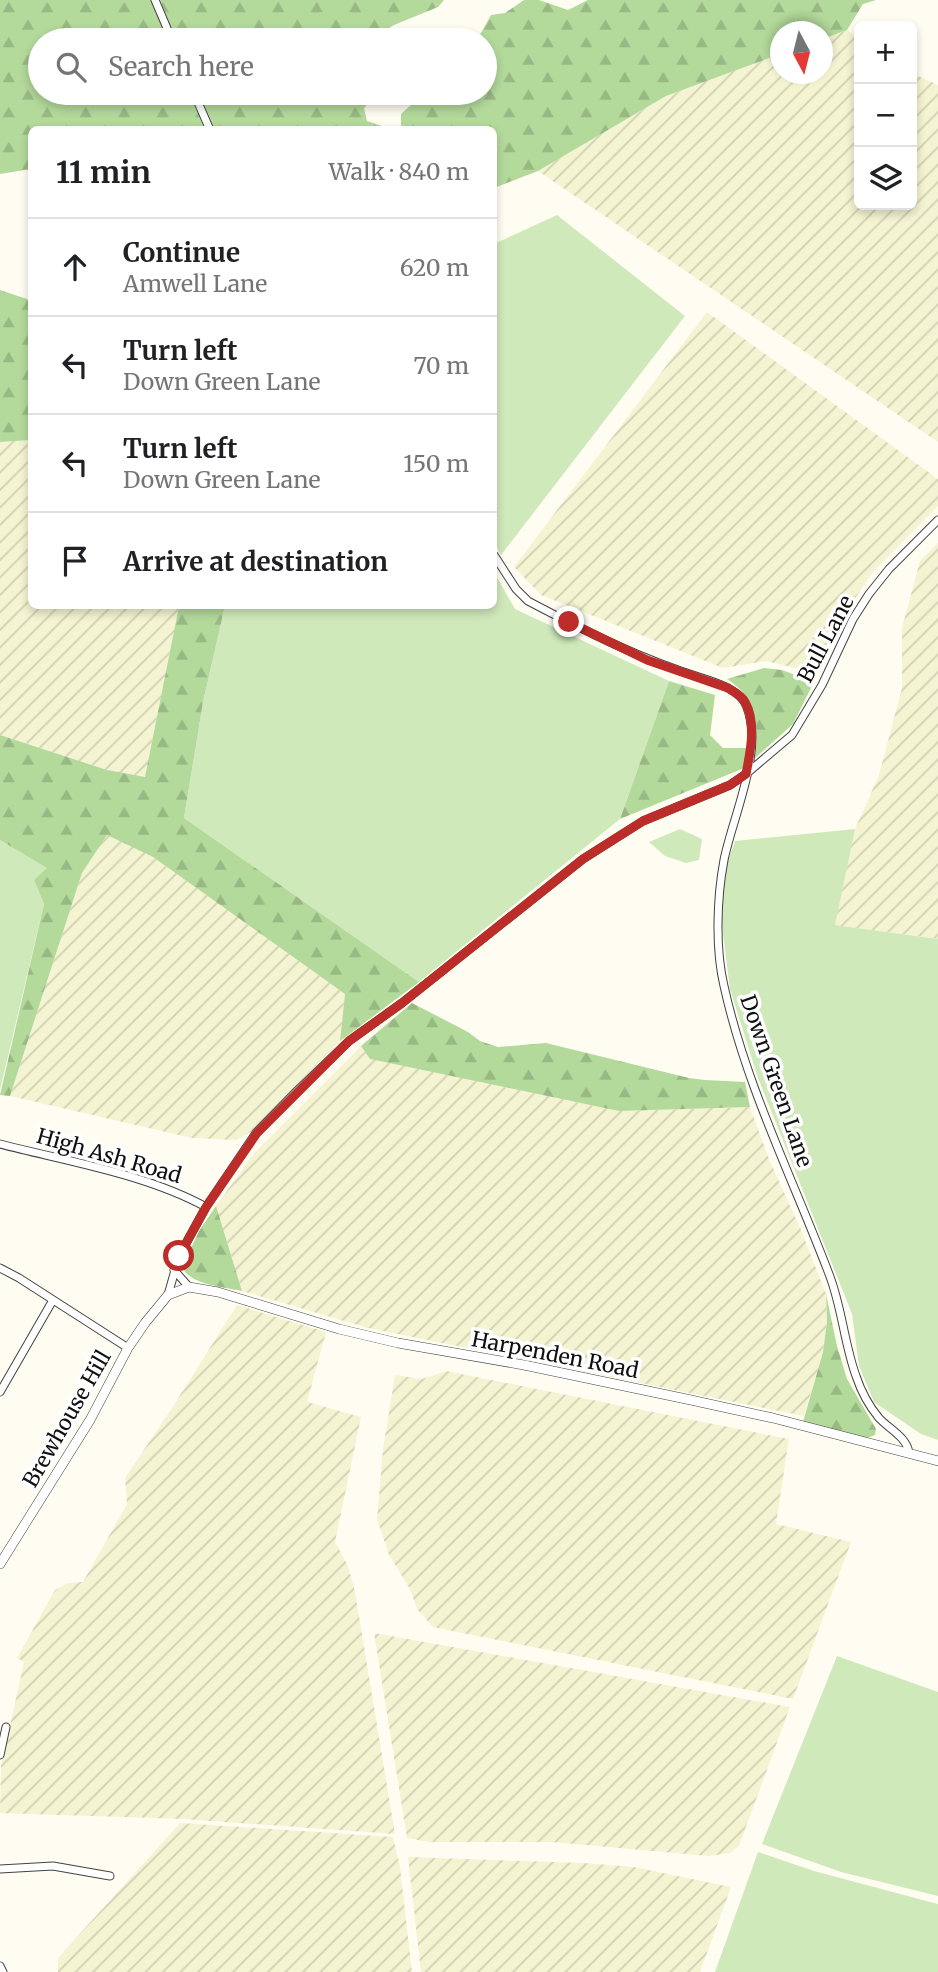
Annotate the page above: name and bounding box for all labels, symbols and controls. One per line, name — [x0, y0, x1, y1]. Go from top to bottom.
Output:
north arrow — [770, 21, 833, 84]
map controls — [854, 21, 917, 210]
button: + — [854, 21, 917, 84]
search box — [28, 28, 497, 105]
icon: search — [52, 48, 90, 86]
text: Search here — [108, 50, 254, 83]
button: − — [854, 84, 917, 147]
button: layers — [854, 147, 917, 210]
text: 11 min — [56, 153, 151, 191]
text: Walk · 840 m — [329, 157, 469, 186]
text: Continue — [123, 236, 240, 269]
icon: ahead — [56, 248, 94, 286]
text: 620 m — [400, 253, 469, 282]
text: Amwell Lane — [123, 269, 267, 298]
text: Turn left — [123, 334, 237, 367]
icon: left — [56, 346, 94, 384]
text: 70 m — [413, 351, 469, 380]
text: Down Green Lane — [123, 367, 320, 396]
text: Turn left — [123, 432, 237, 465]
icon: left — [56, 444, 94, 482]
text: 150 m — [403, 449, 469, 478]
text: Down Green Lane — [123, 465, 320, 494]
icon: arrive — [56, 542, 94, 580]
text: Arrive at destination — [123, 545, 388, 578]
street label: Bull Lane — [791, 590, 860, 687]
route end — [553, 606, 584, 637]
street label: Down Green Lane — [734, 991, 819, 1170]
street label: High Ash Road — [34, 1122, 185, 1189]
route start — [163, 1240, 194, 1271]
street label: Harpenden Road — [469, 1325, 641, 1384]
street label: Brewhouse Hill — [16, 1345, 117, 1492]

